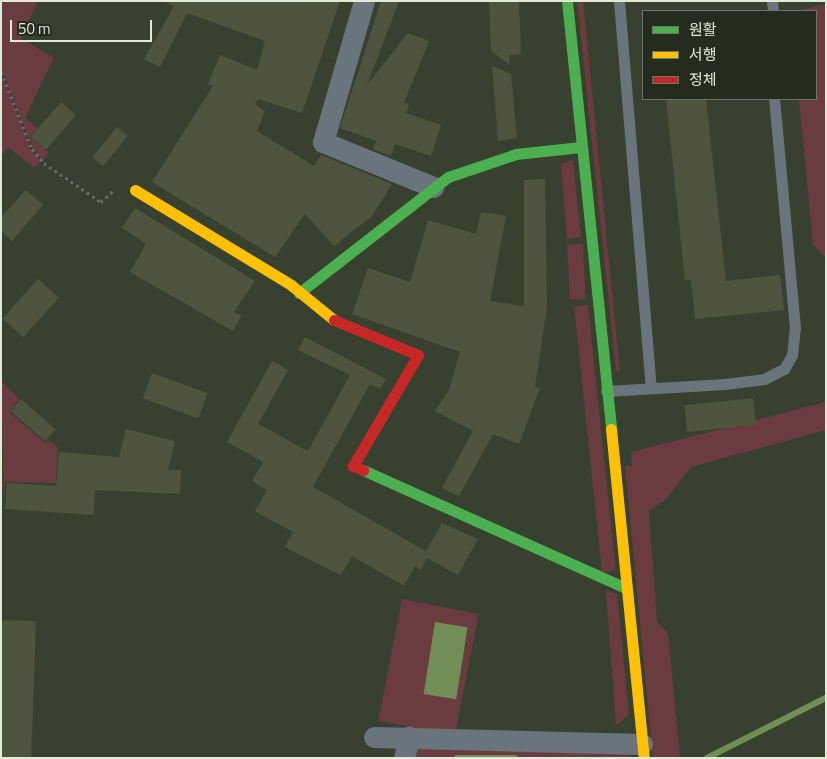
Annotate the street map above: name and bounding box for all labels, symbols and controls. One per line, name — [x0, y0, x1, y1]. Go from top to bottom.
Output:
scale bar — [12, 10, 155, 42]
legend — [642, 10, 817, 100]
text: 50 m — [18, 17, 51, 40]
text: 원활 — [689, 18, 717, 41]
text: 서행 — [689, 43, 717, 66]
text: 정체 — [689, 68, 717, 91]

